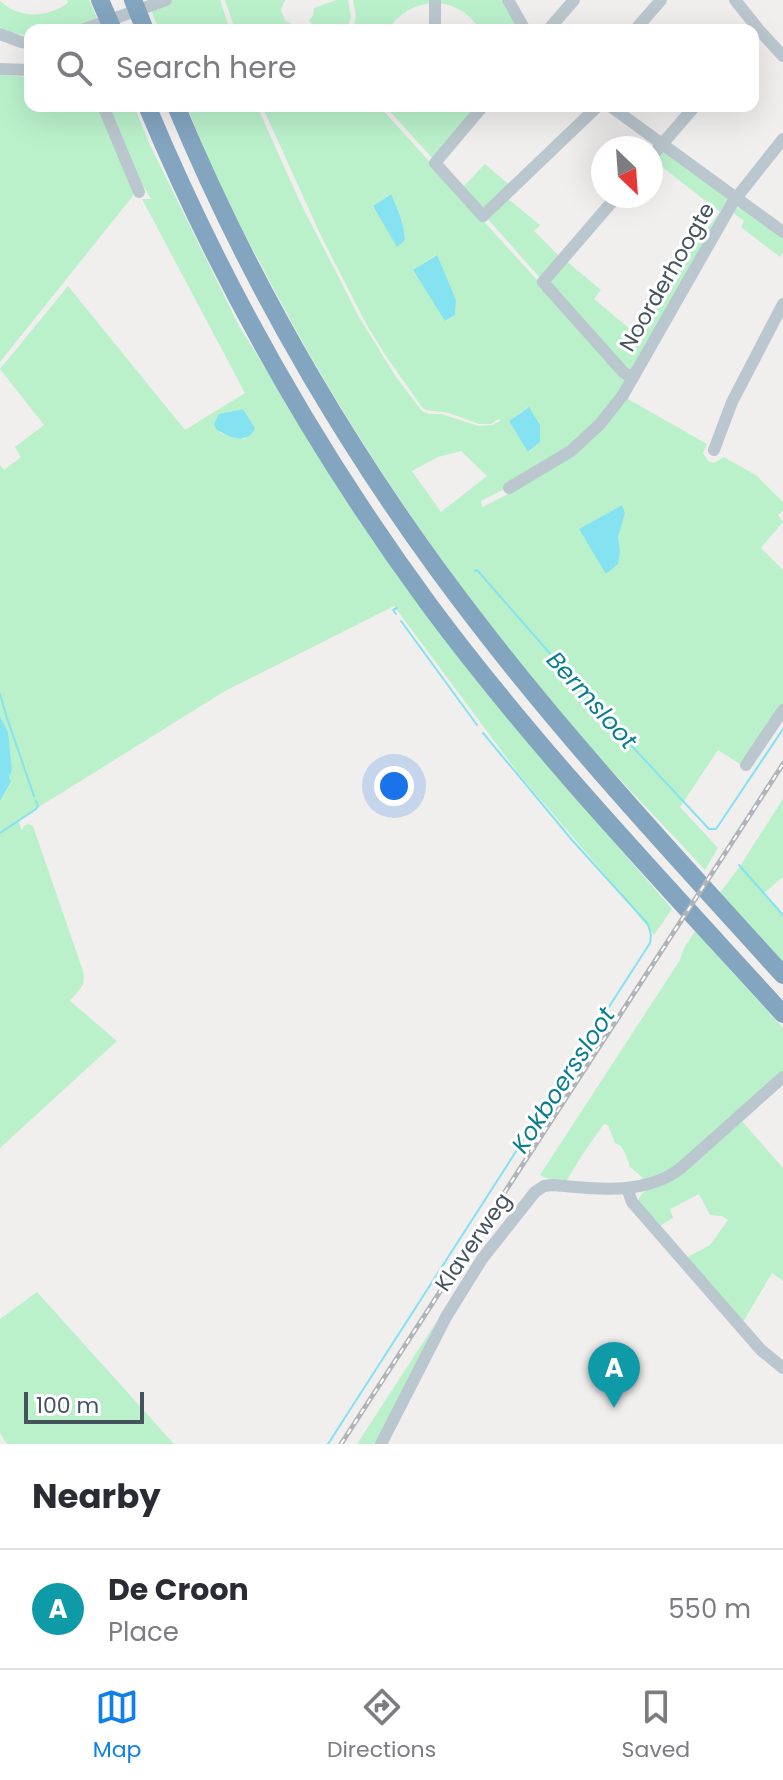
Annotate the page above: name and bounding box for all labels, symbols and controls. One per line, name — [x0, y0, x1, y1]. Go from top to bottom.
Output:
search box — [24, 24, 759, 112]
icon: search — [52, 46, 96, 90]
text: Search here — [116, 46, 297, 89]
north arrow — [591, 136, 663, 208]
street label: Noorderhoogte — [612, 197, 722, 357]
water label: Bermsloot — [539, 644, 646, 757]
your location — [374, 766, 414, 806]
water label: Kokboerssloot — [503, 1000, 623, 1159]
street label: Klaverweg — [428, 1186, 518, 1298]
pin: A — [588, 1342, 640, 1408]
scale bar — [24, 1388, 144, 1424]
text: 100 m — [36, 1390, 99, 1421]
text: Nearby — [32, 1472, 161, 1520]
text: De Croon — [108, 1568, 249, 1611]
text: A — [48, 1591, 68, 1627]
text: 550 m — [668, 1591, 751, 1627]
text: Place — [108, 1614, 179, 1650]
tab: Map — [93, 1685, 141, 1766]
tab: Directions — [327, 1685, 436, 1766]
tab: Saved — [622, 1685, 690, 1766]

